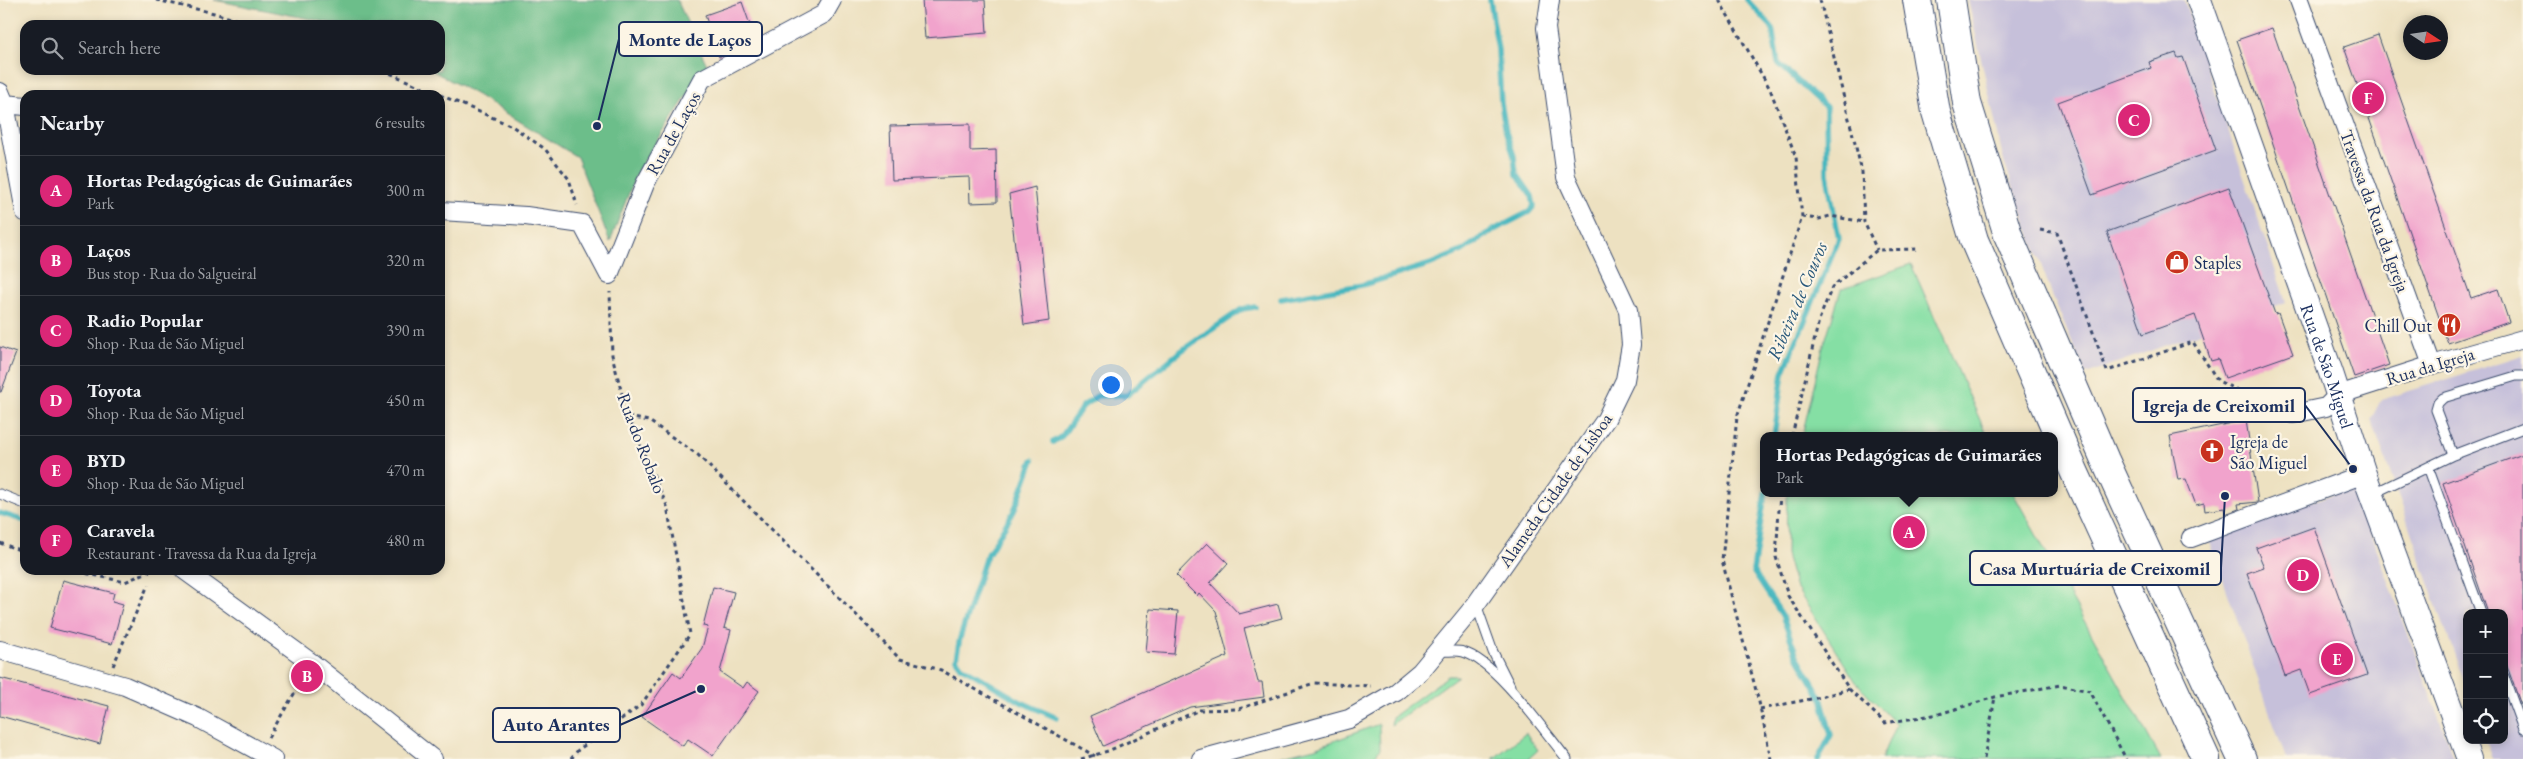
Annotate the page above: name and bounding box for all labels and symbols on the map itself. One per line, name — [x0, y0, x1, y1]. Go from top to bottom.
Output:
north arrow — [2403, 15, 2448, 60]
callout: Monte de Laços — [619, 22, 762, 56]
text: Monte de Laços — [629, 27, 752, 52]
pin: F — [2352, 79, 2384, 117]
street label: Rua de Laços — [641, 87, 706, 179]
pin: C — [2118, 101, 2150, 139]
street label: Travessa da Rua da Igreja — [2335, 127, 2415, 296]
water label: Ribeira de Couros — [1761, 237, 1833, 364]
shop icon: Staples — [2164, 249, 2190, 275]
place label: Staples — [2194, 251, 2242, 274]
street label: Rua de São Miguel — [2296, 301, 2360, 431]
restaurant icon: Chill Out — [2436, 312, 2462, 338]
place label: Chill Out — [2364, 314, 2432, 337]
street label: Rua da Igreja — [2383, 341, 2478, 390]
your location — [1098, 372, 1124, 398]
callout: Igreja de Creixomil — [2133, 388, 2305, 422]
street label: Rua do Robalo — [612, 389, 672, 497]
text: Igreja de Creixomil — [2143, 393, 2296, 418]
street label: Alameda Cidade de Lisboa — [1492, 408, 1617, 573]
place label: Igreja de São Miguel — [2230, 430, 2307, 474]
church icon: Igreja de São Miguel — [2199, 438, 2225, 464]
pin: A — [1893, 513, 1925, 551]
callout: Casa Murtuária de Creixomil — [1970, 551, 2221, 585]
text: Casa Murtuária de Creixomil — [1979, 556, 2211, 581]
pin: D — [2287, 556, 2319, 594]
pin: E — [2321, 640, 2353, 678]
pin: B — [291, 657, 323, 695]
callout: Auto Arantes — [493, 708, 620, 742]
text: Auto Arantes — [501, 712, 610, 737]

